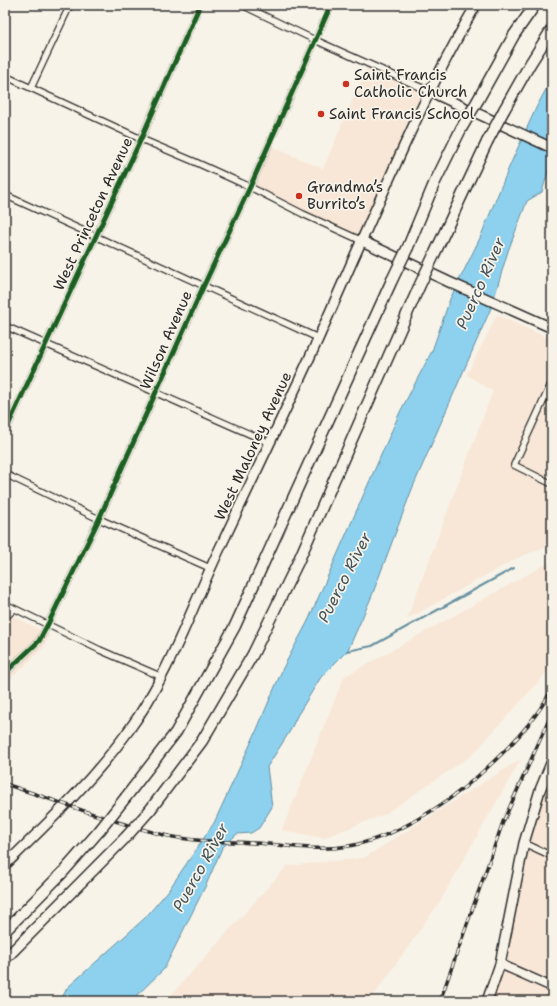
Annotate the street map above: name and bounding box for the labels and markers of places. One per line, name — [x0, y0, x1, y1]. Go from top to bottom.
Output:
place label: Saint Francis Catholic Church — [354, 65, 467, 102]
marker: Saint Francis Catholic Church — [341, 79, 351, 89]
place label: Saint Francis School — [329, 104, 475, 124]
marker: Saint Francis School — [316, 109, 326, 119]
place label: Grandma’s Burrito’s — [307, 177, 383, 214]
marker: Grandma’s Burrito’s — [294, 191, 304, 201]

